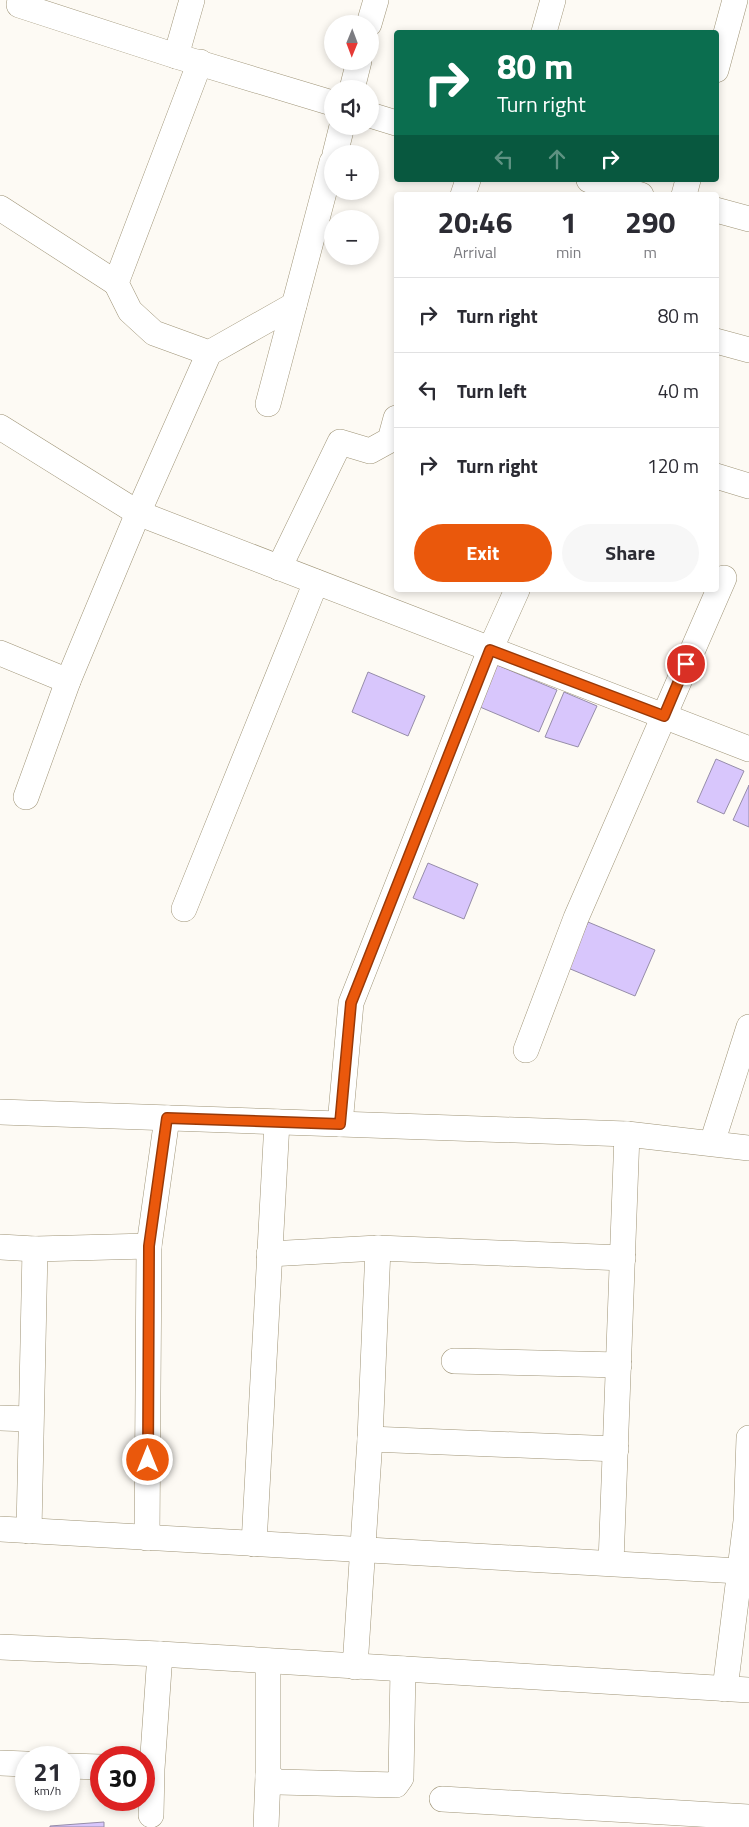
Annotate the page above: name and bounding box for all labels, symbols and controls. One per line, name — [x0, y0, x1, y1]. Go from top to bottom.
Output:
north arrow — [324, 15, 379, 70]
map controls — [324, 15, 379, 265]
text: 80 m — [497, 39, 573, 93]
icon: right — [414, 50, 479, 115]
button: sound — [324, 80, 379, 135]
text: Turn right — [497, 87, 586, 121]
button: + — [324, 145, 379, 200]
icon: left — [490, 145, 518, 173]
icon: ahead — [543, 145, 571, 173]
icon: right — [596, 145, 624, 173]
text: 20:46 — [438, 199, 512, 245]
text: 1 — [560, 199, 577, 245]
text: 290 — [625, 199, 675, 245]
button: − — [324, 210, 379, 265]
text: Arrival — [453, 240, 497, 264]
text: min — [556, 240, 581, 264]
text: m — [644, 240, 657, 264]
icon: right — [414, 301, 442, 329]
text: Turn right — [457, 301, 538, 330]
text: 80 m — [658, 301, 699, 330]
icon: left — [414, 376, 442, 404]
text: Turn left — [457, 376, 527, 405]
text: 40 m — [658, 376, 699, 405]
icon: right — [414, 451, 442, 479]
text: Turn right — [457, 451, 538, 480]
text: 120 m — [647, 451, 699, 480]
button: Exit — [414, 524, 552, 582]
button: Share — [562, 524, 699, 582]
pin — [665, 643, 707, 685]
icon: arrive — [672, 650, 700, 678]
position arrow — [121, 1433, 173, 1485]
speed limit sign: 30 — [90, 1746, 155, 1811]
text: 21 — [33, 1753, 62, 1791]
text: km/h — [34, 1781, 61, 1800]

